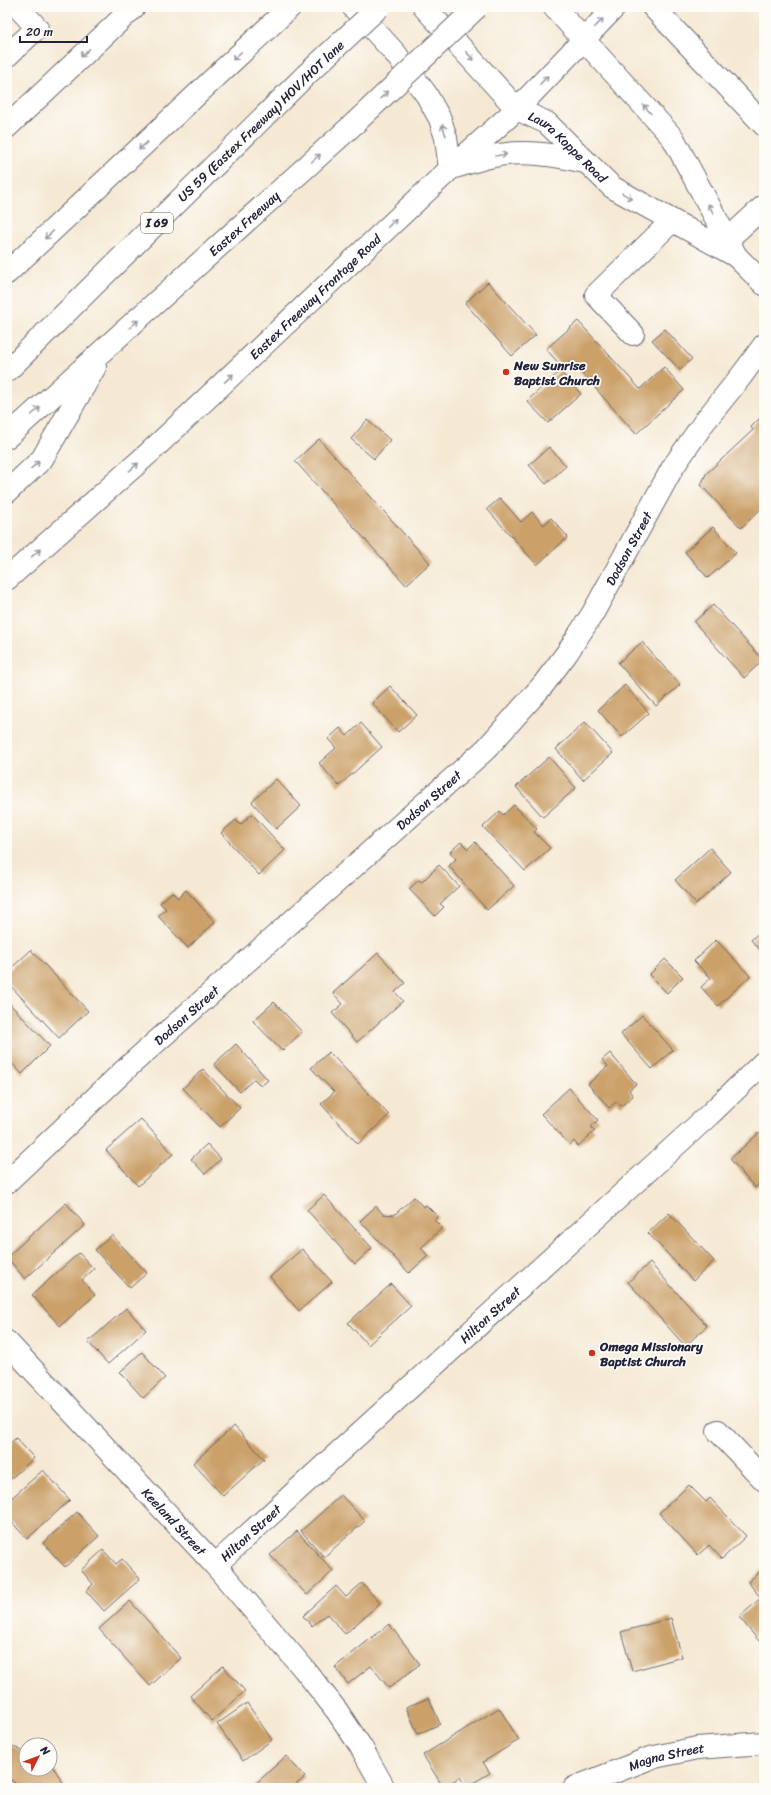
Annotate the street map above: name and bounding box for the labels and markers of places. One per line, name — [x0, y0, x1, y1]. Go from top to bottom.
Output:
place label: New Sunrise Baptist Church — [513, 354, 600, 392]
marker: New Sunrise Baptist Church — [501, 367, 511, 377]
place label: Omega Missionary Baptist Church — [599, 1335, 704, 1373]
marker: Omega Missionary Baptist Church — [587, 1348, 597, 1358]

